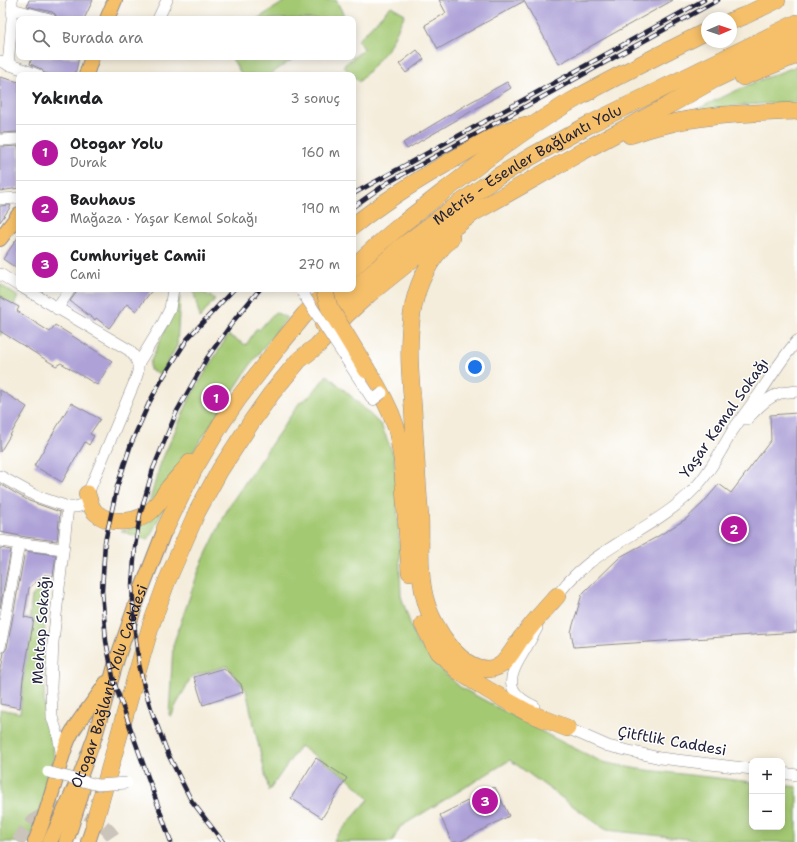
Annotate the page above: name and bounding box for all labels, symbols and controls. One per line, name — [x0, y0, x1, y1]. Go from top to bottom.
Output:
north arrow — [701, 12, 737, 48]
search box — [16, 16, 356, 60]
icon: search — [30, 27, 52, 49]
text: Burada ara — [62, 28, 143, 48]
text: Yakında — [32, 87, 103, 109]
text: 3 sonuç — [291, 90, 340, 107]
street label: Metris - Esenler Bağlantı Yolu — [429, 100, 625, 230]
text: Otogar Yolu — [70, 134, 163, 154]
text: 1 — [42, 144, 48, 161]
text: 160 m — [302, 144, 340, 161]
text: Durak — [70, 154, 107, 171]
text: Bauhaus — [70, 190, 136, 210]
text: 2 — [40, 200, 50, 217]
text: 190 m — [301, 200, 340, 217]
text: Mağaza · Yaşar Kemal Sokağı — [70, 210, 258, 227]
text: Cumhuriyet Camii — [70, 246, 206, 266]
text: 3 — [40, 256, 50, 273]
text: 270 m — [298, 256, 340, 273]
text: Cami — [70, 266, 101, 283]
street label: Yaşar Kemal Sokağı — [675, 354, 773, 482]
your location — [465, 357, 485, 377]
pin: 1 — [203, 383, 229, 413]
pin: 2 — [721, 514, 747, 544]
street label: Mehtap Sokağı — [27, 575, 55, 685]
street label: Otogar Bağlantı Yolu Caddesi — [66, 582, 152, 791]
street label: Çitftlik Caddesi — [616, 722, 728, 760]
map controls — [749, 758, 785, 830]
button: + — [749, 758, 785, 794]
pin: 3 — [472, 786, 498, 816]
button: − — [749, 794, 785, 830]

